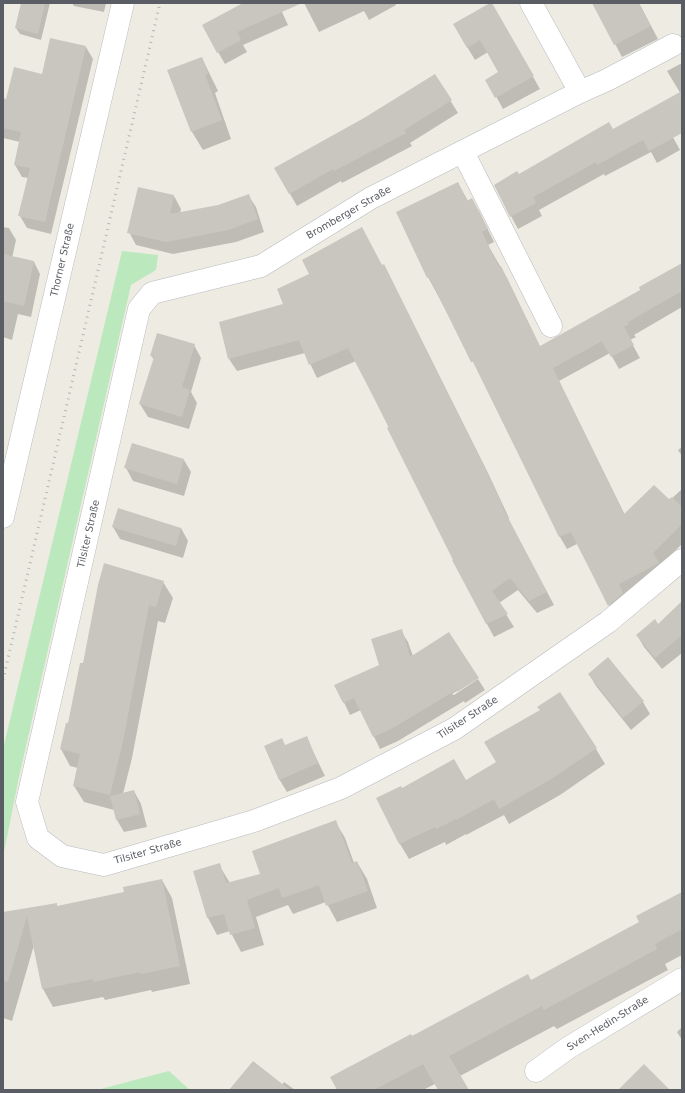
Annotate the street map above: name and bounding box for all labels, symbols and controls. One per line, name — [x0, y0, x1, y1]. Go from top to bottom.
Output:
street label: Bromberger Straße — [305, 184, 393, 242]
street label: Thorner Straße — [49, 222, 77, 298]
street label: Tilsiter Straße — [75, 499, 103, 569]
street label: Tilsiter Straße — [436, 694, 500, 742]
street label: Tilsiter Straße — [113, 837, 183, 867]
street label: Sven-Hedin-Straße — [565, 994, 651, 1054]

